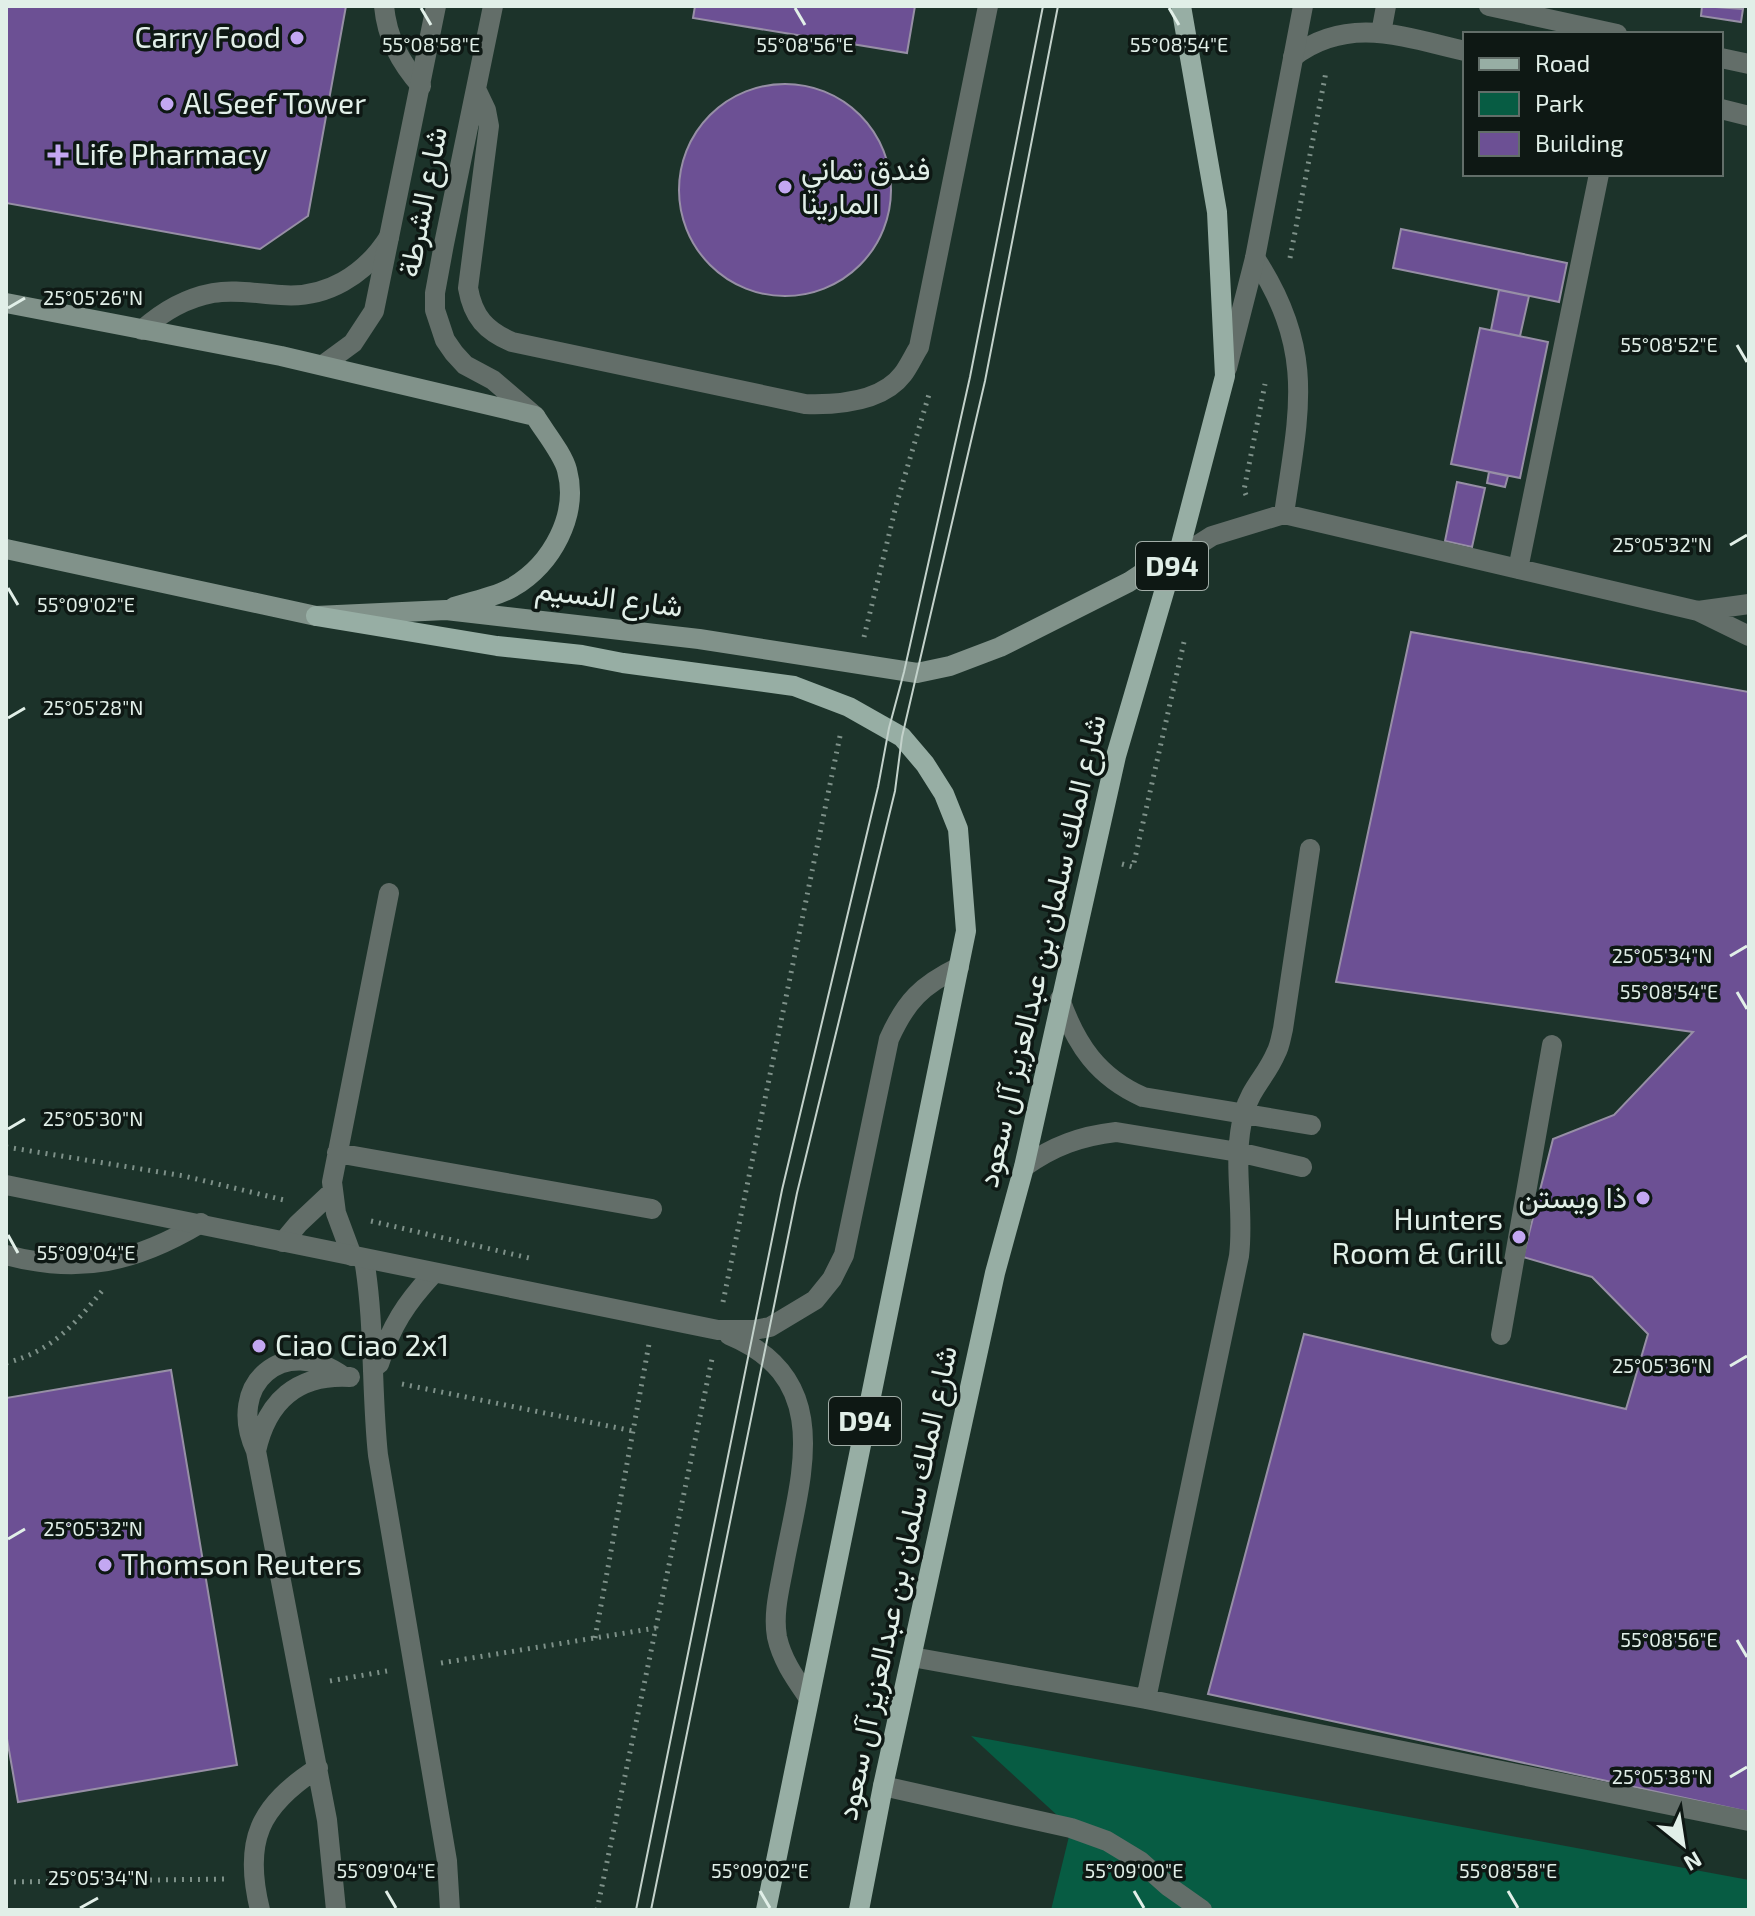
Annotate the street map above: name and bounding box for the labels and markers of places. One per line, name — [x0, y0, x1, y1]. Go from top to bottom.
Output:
place label: Carry Food — [135, 18, 281, 54]
marker: Carry Food — [288, 29, 306, 47]
place label: Al Seef Tower — [183, 84, 366, 120]
marker: Al Seef Tower — [158, 95, 176, 113]
place label: Life Pharmacy — [74, 135, 268, 171]
marker: Life Pharmacy — [49, 146, 67, 164]
place label: فندق تماني المارينا — [801, 150, 931, 222]
marker: فندق تماني المارينا — [776, 178, 794, 196]
place label: ذا ويستن — [1519, 1178, 1627, 1216]
marker: ذا ويستن — [1634, 1189, 1652, 1207]
place label: Hunters Room & Grill — [1332, 1200, 1503, 1270]
marker: Hunters Room & Grill — [1510, 1228, 1528, 1246]
place label: Ciao Ciao 2x1 — [275, 1326, 449, 1362]
marker: Ciao Ciao 2x1 — [250, 1337, 268, 1355]
place label: Thomson Reuters — [121, 1545, 362, 1581]
marker: Thomson Reuters — [96, 1556, 114, 1574]

